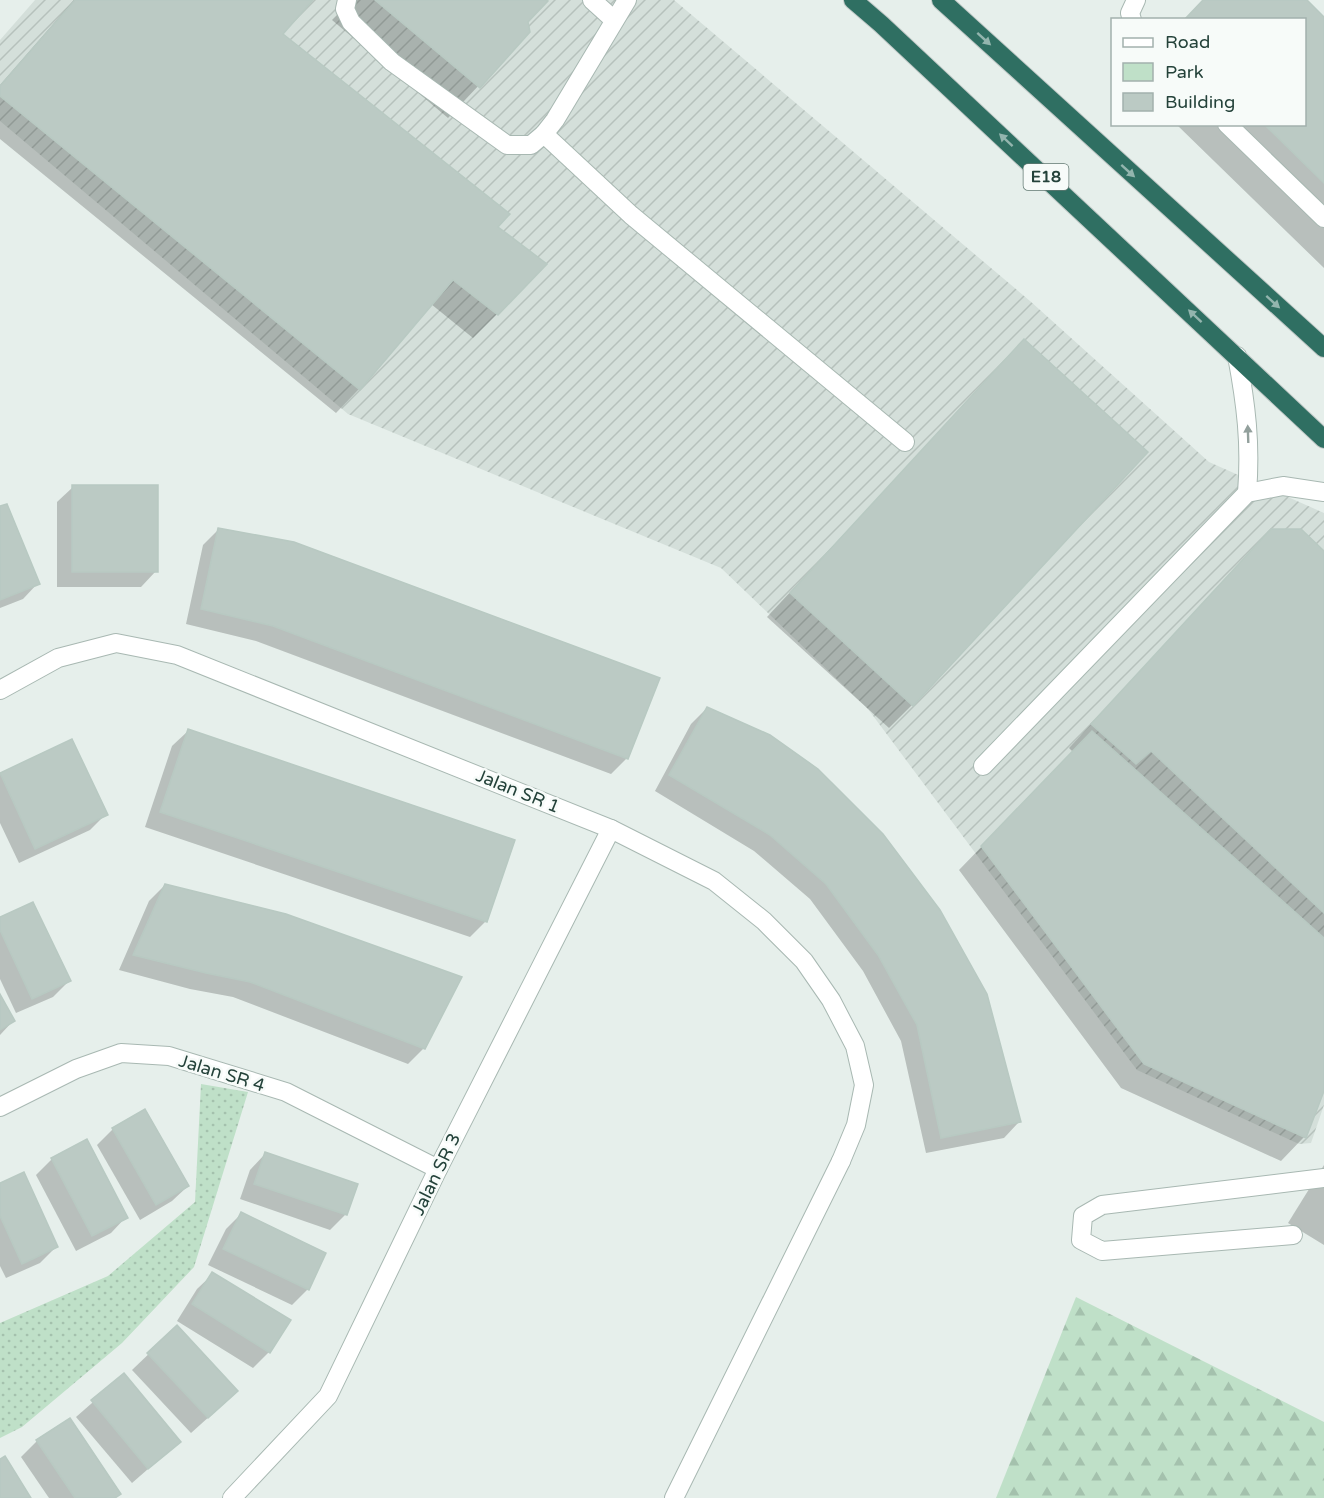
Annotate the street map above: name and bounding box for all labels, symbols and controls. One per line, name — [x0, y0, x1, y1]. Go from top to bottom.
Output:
legend — [1111, 18, 1306, 126]
text: Road — [1165, 31, 1210, 53]
one-way arrow — [976, 32, 991, 45]
text: Park — [1165, 61, 1204, 83]
text: Building — [1165, 91, 1235, 113]
one-way arrow — [999, 134, 1013, 148]
one-way arrow — [1121, 163, 1135, 177]
road number: E18 — [1024, 164, 1068, 190]
one-way arrow — [1265, 295, 1280, 309]
one-way arrow — [1188, 310, 1202, 324]
one-way arrow — [1243, 425, 1252, 444]
street label: Jalan SR 1 — [473, 764, 563, 818]
street label: Jalan SR 4 — [176, 1050, 268, 1096]
street label: Jalan SR 3 — [407, 1129, 465, 1219]

